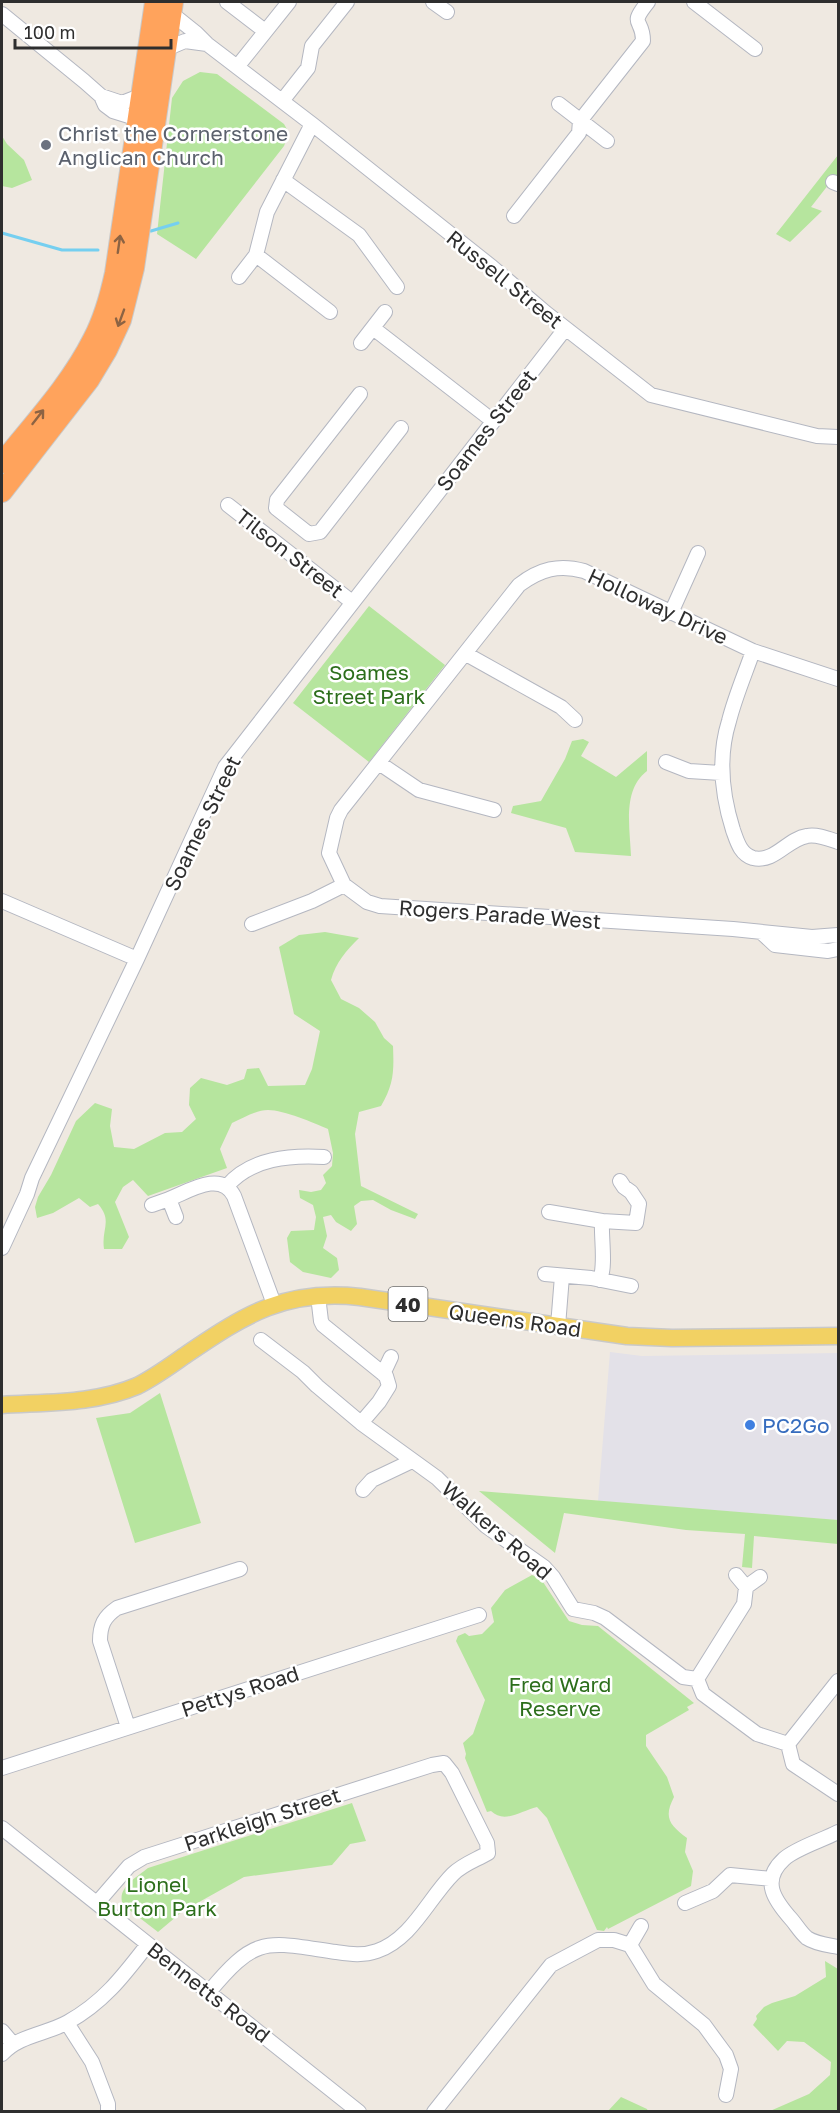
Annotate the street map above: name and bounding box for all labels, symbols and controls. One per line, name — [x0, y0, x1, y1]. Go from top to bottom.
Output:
scale bar — [15, 12, 171, 50]
text: 100 m — [24, 21, 75, 43]
place label: Christ the Cornerstone Anglican Church — [58, 120, 288, 170]
marker: Christ the Cornerstone Anglican Church — [39, 138, 53, 152]
street label: Russell Street — [442, 224, 568, 334]
one-way arrow — [113, 235, 124, 255]
one-way arrow — [115, 308, 126, 327]
street label: Soames Street — [430, 364, 542, 496]
one-way arrow — [31, 409, 44, 425]
street label: Tilson Street — [231, 503, 349, 603]
street label: Holloway Drive — [584, 562, 732, 650]
park label: Soames Street Park — [313, 659, 426, 709]
street label: Soames Street — [158, 751, 246, 895]
street label: Rogers Parade West — [398, 894, 602, 934]
road number: 40 — [388, 1287, 428, 1321]
street label: Queens Road — [447, 1298, 583, 1342]
place label: PC2Go — [762, 1412, 830, 1438]
marker: PC2Go — [743, 1418, 757, 1432]
street label: Walkers Road — [437, 1475, 557, 1585]
street label: Pettys Road — [178, 1660, 302, 1722]
park label: Fred Ward Reserve — [509, 1671, 611, 1721]
street label: Parkleigh Street — [180, 1781, 344, 1857]
park label: Lionel Burton Park — [97, 1871, 217, 1921]
street label: Bennetts Road — [142, 1936, 276, 2048]

